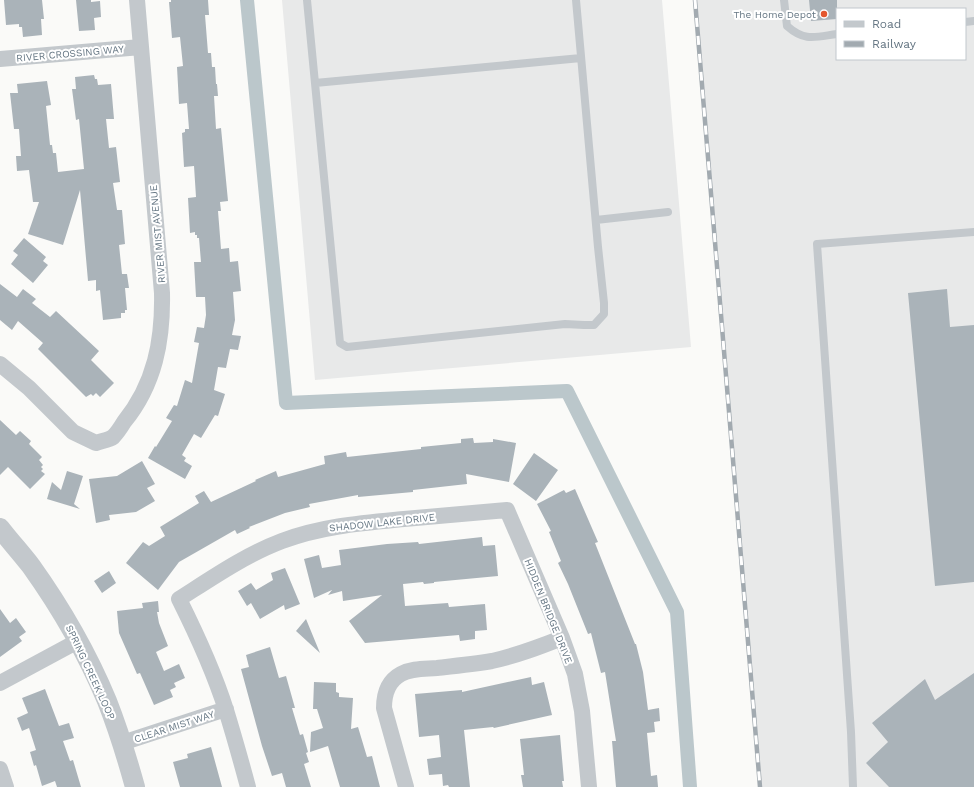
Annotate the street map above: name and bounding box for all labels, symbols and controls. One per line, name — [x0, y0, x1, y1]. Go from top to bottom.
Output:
legend — [836, 8, 966, 60]
place label: The Home Depot — [733, 9, 817, 20]
marker: The Home Depot — [819, 9, 829, 19]
text: Road — [872, 17, 901, 31]
text: Railway — [872, 37, 917, 51]
street label: RIVER CROSSING WAY — [16, 43, 125, 64]
street label: RIVER MIST AVENUE — [148, 184, 167, 284]
street label: SHADOW LAKE DRIVE — [329, 511, 436, 534]
street label: HIDDEN BRIDGE DRIVE — [522, 557, 575, 665]
street label: SPRING CREEK LOOP — [64, 623, 117, 721]
street label: CLEAR MIST WAY — [133, 708, 216, 745]

